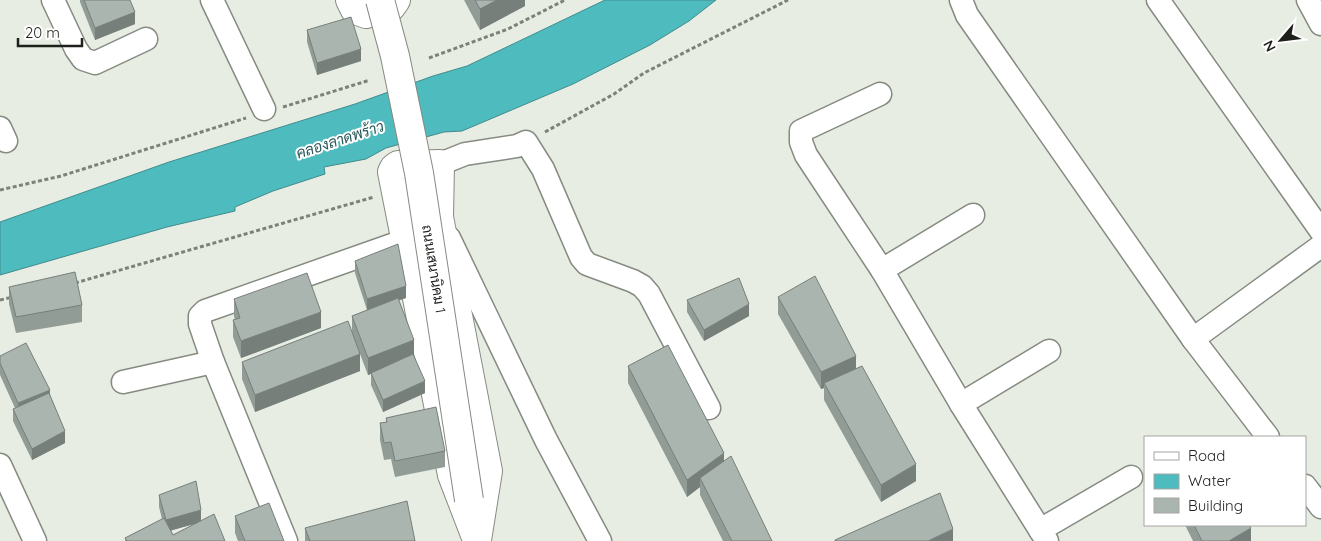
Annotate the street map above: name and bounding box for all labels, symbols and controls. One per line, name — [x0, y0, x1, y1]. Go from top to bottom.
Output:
scale bar — [18, 15, 81, 47]
north arrow — [1256, 15, 1306, 65]
text: 20 m — [25, 23, 60, 42]
text: N — [1259, 37, 1280, 55]
water label: คลองลาดพร้าว — [294, 116, 386, 163]
street label: ถนนเสนานิคม 1 — [418, 224, 450, 314]
legend — [1144, 436, 1306, 526]
text: Road — [1188, 446, 1225, 465]
text: Water — [1188, 471, 1231, 490]
text: Building — [1188, 496, 1243, 515]

